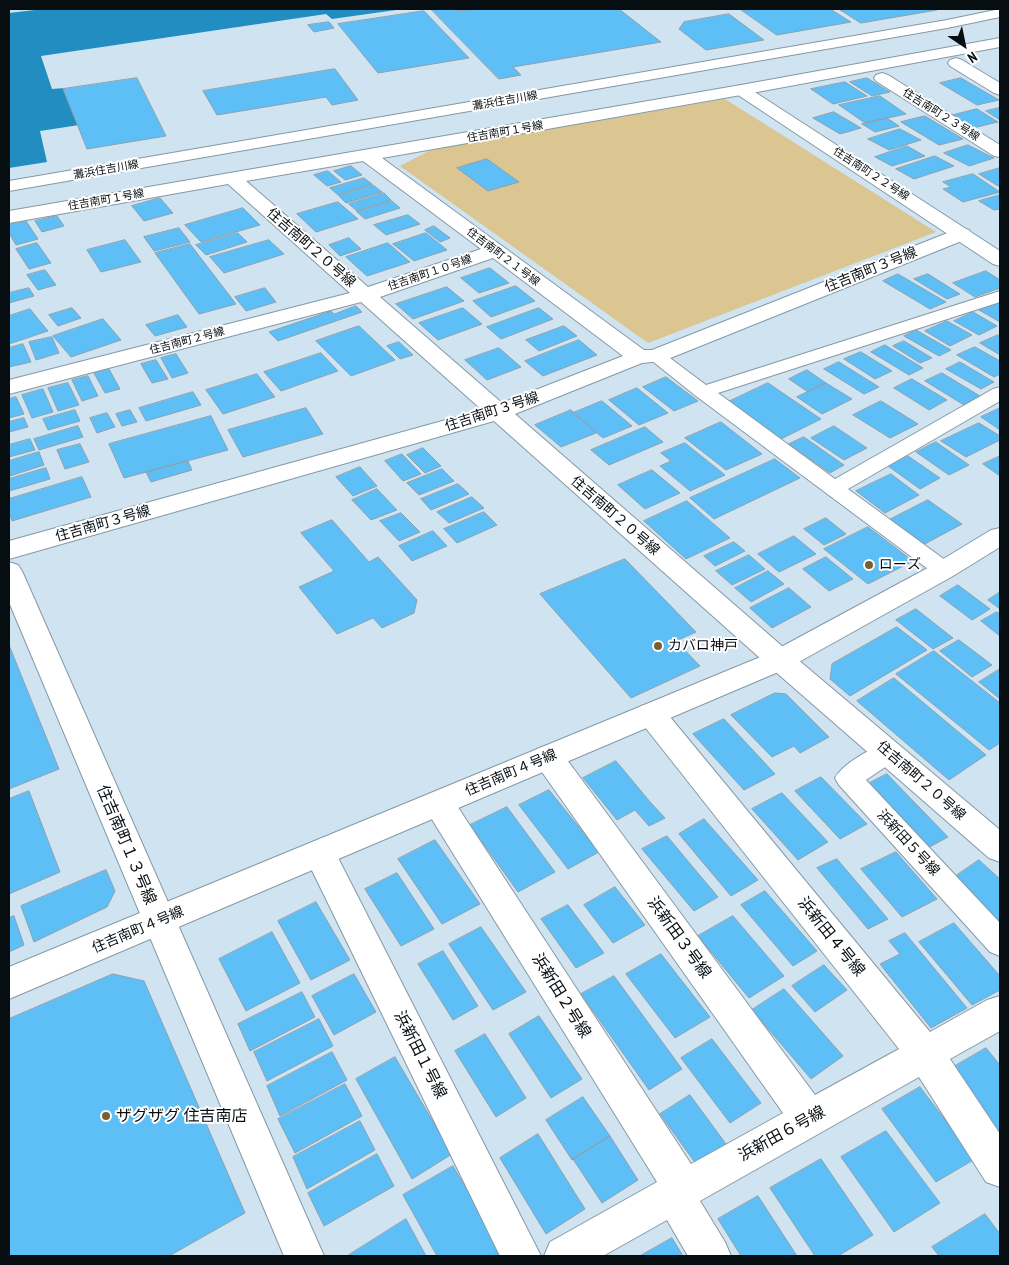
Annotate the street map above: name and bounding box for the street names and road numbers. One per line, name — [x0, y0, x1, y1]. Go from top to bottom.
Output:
street label: 住吉南町２３号線 — [900, 86, 982, 144]
street label: 灘浜住吉川線 — [471, 89, 539, 113]
street label: 住吉南町１号線 — [466, 119, 544, 145]
street label: 住吉南町２２号線 — [831, 145, 911, 203]
street label: 灘浜住吉川線 — [72, 158, 140, 182]
street label: 住吉南町１号線 — [67, 187, 145, 213]
street label: 住吉南町２０号線 — [263, 205, 359, 291]
street label: 住吉南町２１号線 — [464, 225, 542, 289]
street label: 住吉南町３号線 — [822, 244, 920, 296]
street label: 住吉南町１０号線 — [386, 252, 474, 294]
street label: 住吉南町２号線 — [148, 325, 226, 357]
street label: 住吉南町３号線 — [443, 389, 541, 435]
street label: 住吉南町２０号線 — [567, 473, 663, 559]
street label: 住吉南町３号線 — [54, 502, 152, 546]
street label: 住吉南町２０号線 — [873, 738, 969, 824]
street label: 住吉南町４号線 — [463, 746, 559, 800]
street label: 住吉南町１３号線 — [92, 782, 160, 908]
street label: 浜新田５号線 — [873, 807, 943, 879]
street label: 浜新田３号線 — [643, 894, 715, 982]
street label: 浜新田４号線 — [793, 894, 869, 980]
street label: 住吉南町４号線 — [90, 903, 186, 957]
street label: 浜新田２号線 — [527, 950, 595, 1042]
street label: 浜新田１号線 — [390, 1008, 450, 1102]
street label: 浜新田６号線 — [735, 1102, 829, 1166]

